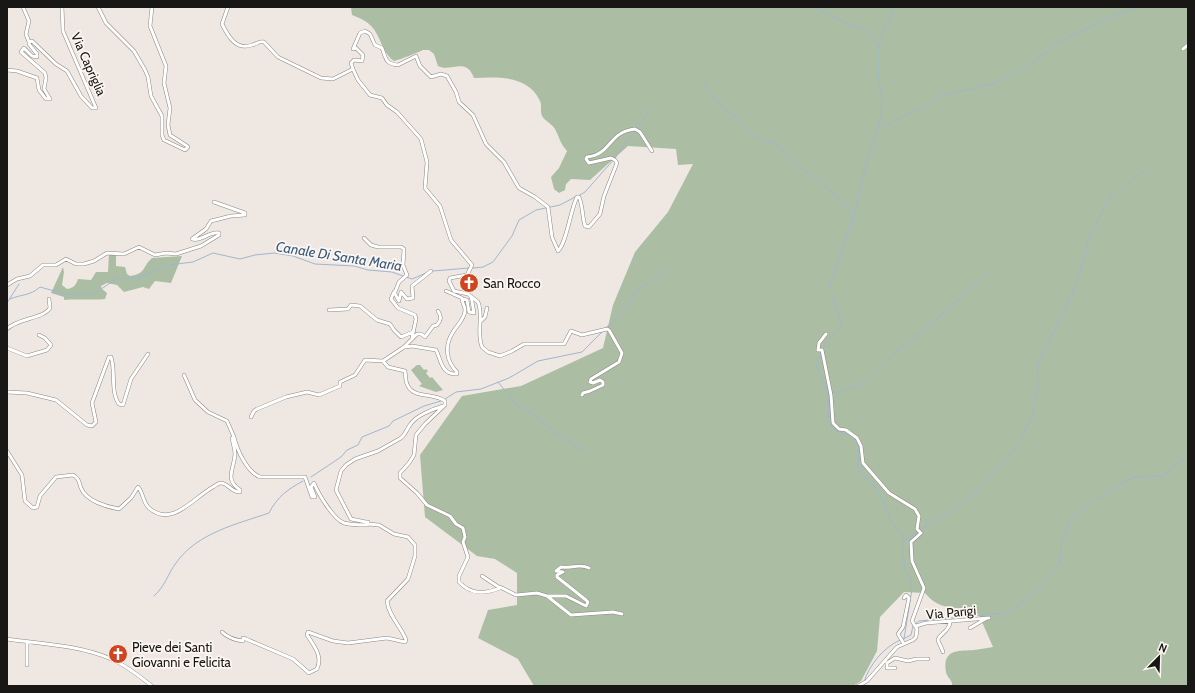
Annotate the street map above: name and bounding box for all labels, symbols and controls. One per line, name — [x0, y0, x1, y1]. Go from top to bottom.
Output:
street label: Via Capriglia — [68, 30, 110, 99]
water label: Canale Di Santa Maria — [275, 237, 403, 275]
church icon: San Rocco — [458, 272, 480, 294]
place label: San Rocco — [483, 275, 541, 291]
street label: Via Parigi — [925, 602, 977, 622]
north arrow — [1139, 637, 1179, 677]
place label: Pieve dei Santi Giovanni e Felicita — [132, 639, 232, 670]
text: N — [1157, 640, 1169, 656]
church icon: Pieve dei Santi Giovanni e Felicita — [107, 643, 129, 665]

